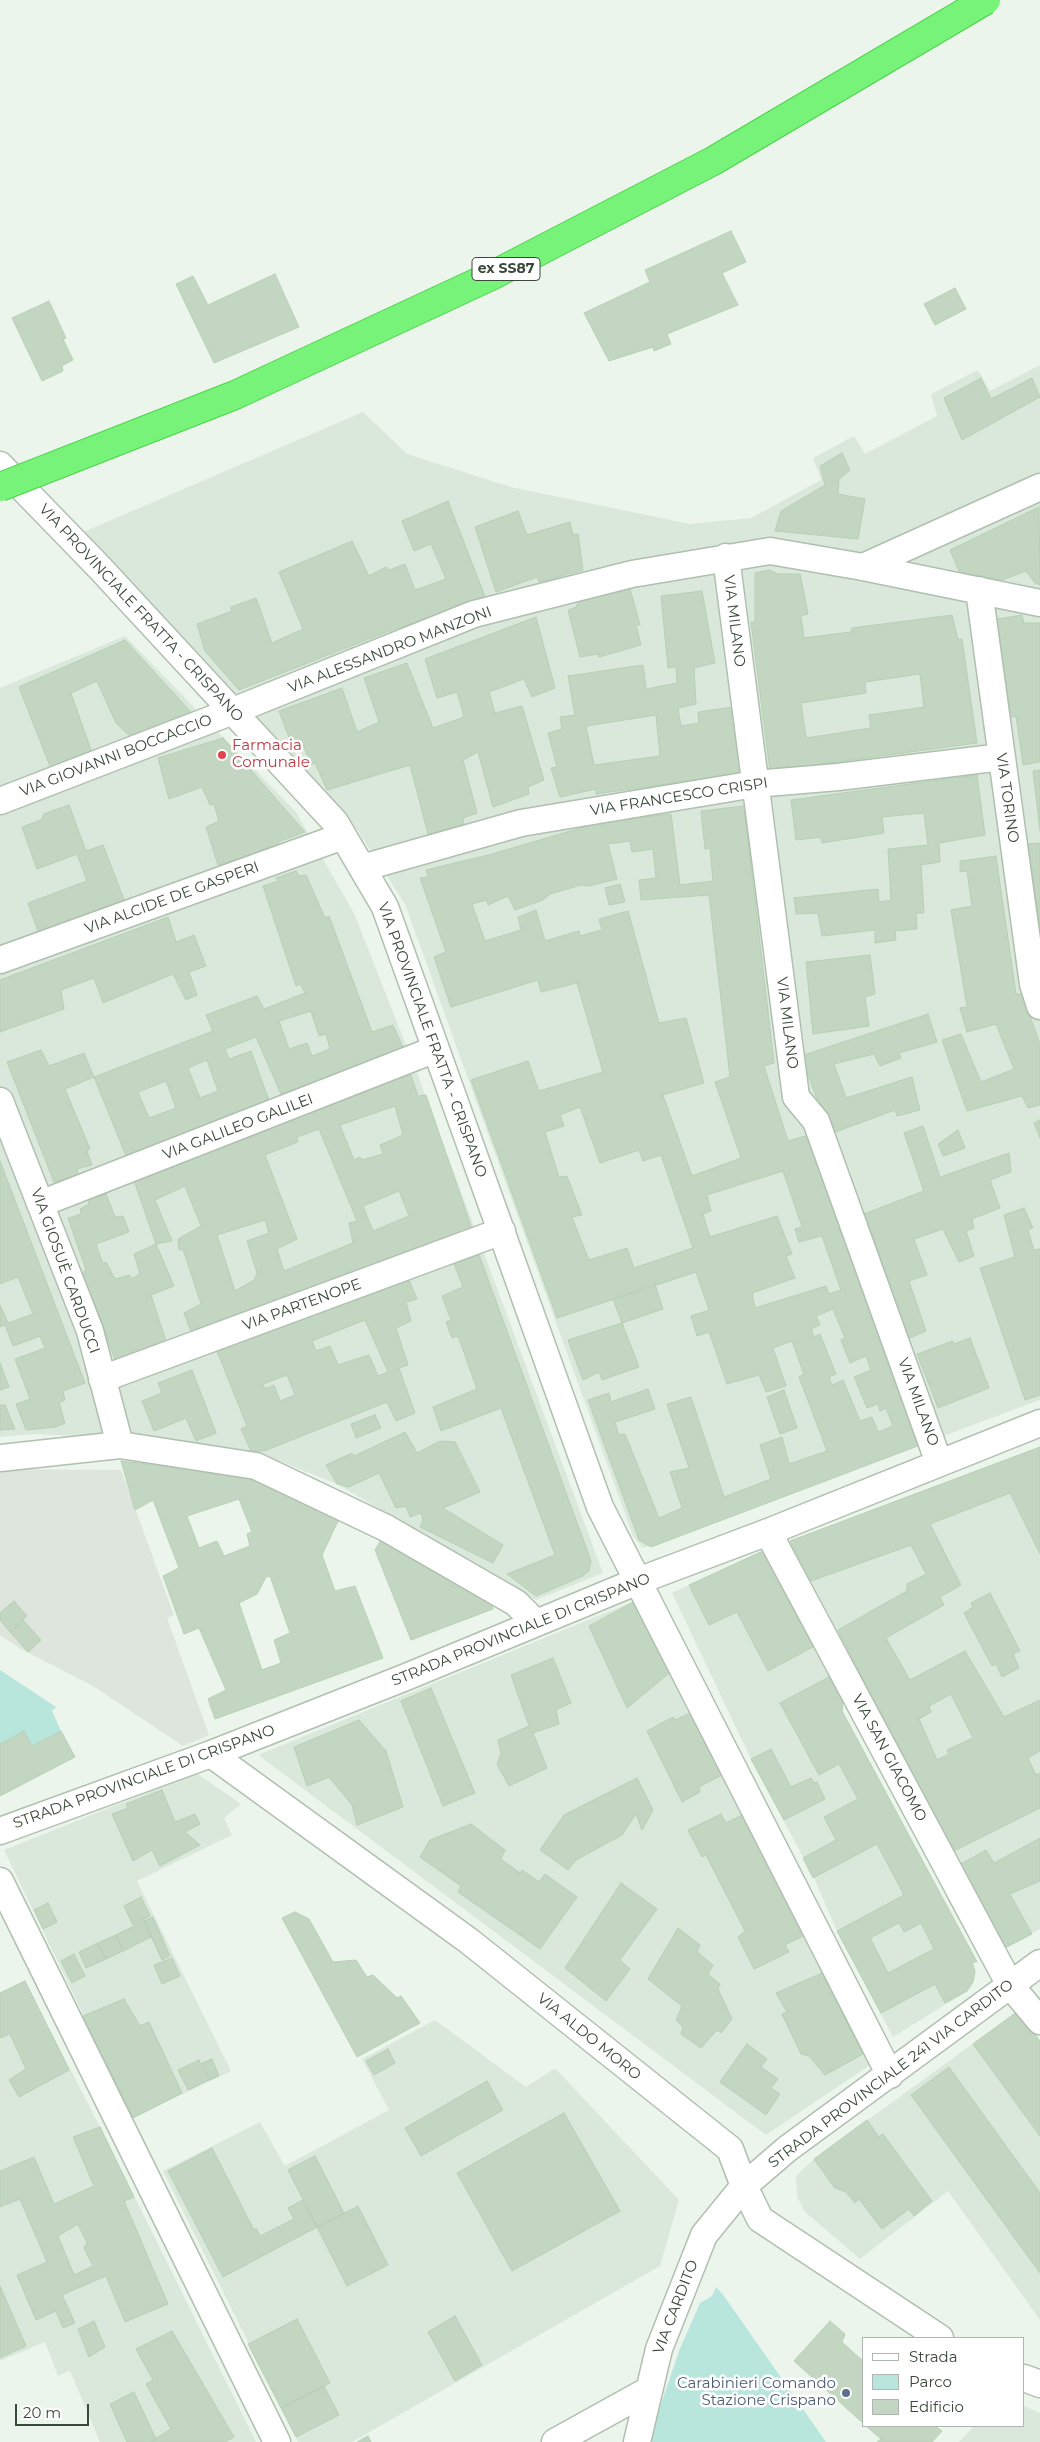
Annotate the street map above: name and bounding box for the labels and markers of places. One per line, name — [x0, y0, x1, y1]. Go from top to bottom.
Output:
place label: Farmacia Comunale — [232, 737, 310, 772]
marker: Farmacia Comunale — [216, 749, 228, 761]
place label: Carabinieri Comando Stazione Crispano — [677, 2375, 836, 2410]
marker: Carabinieri Comando Stazione Crispano — [840, 2387, 852, 2399]

